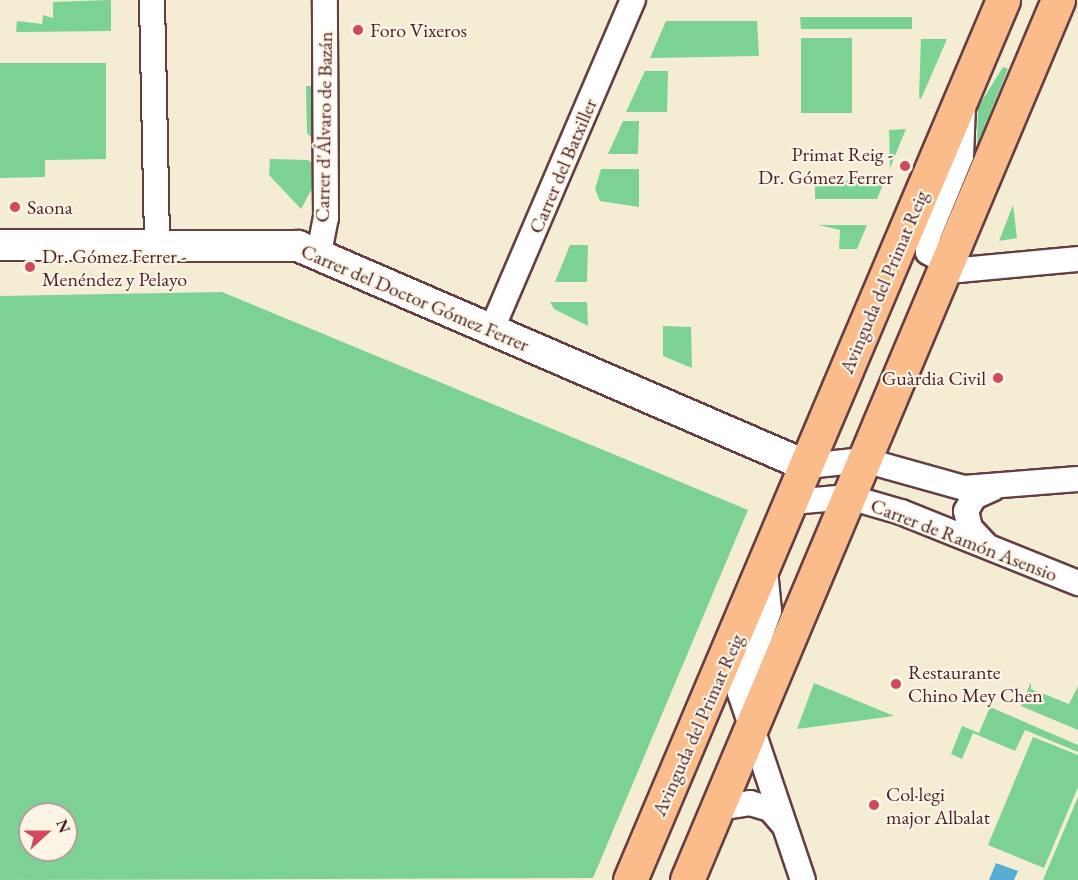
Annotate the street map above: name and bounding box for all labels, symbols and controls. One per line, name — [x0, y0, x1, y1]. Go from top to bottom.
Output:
place label: Foro Vixeros — [370, 18, 467, 42]
marker: Foro Vixeros — [351, 23, 365, 37]
street label: Carrer d'Álvaro de Bazán — [310, 31, 338, 223]
street label: Carrer del Batxiller — [524, 95, 602, 237]
place label: Primat Reig - Dr. Gómez Ferrer — [758, 142, 893, 189]
marker: Primat Reig - Dr. Gómez Ferrer — [898, 159, 912, 173]
street label: Avinguda del Primat Reig — [835, 187, 933, 377]
place label: Saona — [27, 195, 73, 219]
marker: Saona — [8, 200, 22, 214]
street label: Carrer del Doctor Gómez Ferrer — [297, 239, 533, 357]
place label: Dr. Gómez Ferrer - Menéndez y Pelayo — [42, 244, 187, 291]
marker: Dr. Gómez Ferrer - Menéndez y Pelayo — [23, 260, 37, 274]
place label: Guàrdia Civil — [882, 366, 986, 390]
marker: Guàrdia Civil — [991, 371, 1005, 385]
street label: Carrer de Ramón Asensio — [867, 493, 1061, 587]
street label: Avinguda del Primat Reig — [647, 630, 749, 820]
place label: Restaurante Chino Mey Chen — [908, 660, 1043, 707]
marker: Restaurante Chino Mey Chen — [889, 677, 903, 691]
place label: Col·legi major Albalat — [886, 782, 990, 829]
marker: Col·legi major Albalat — [867, 798, 881, 812]
north arrow — [18, 802, 78, 862]
text: N — [51, 816, 76, 836]

